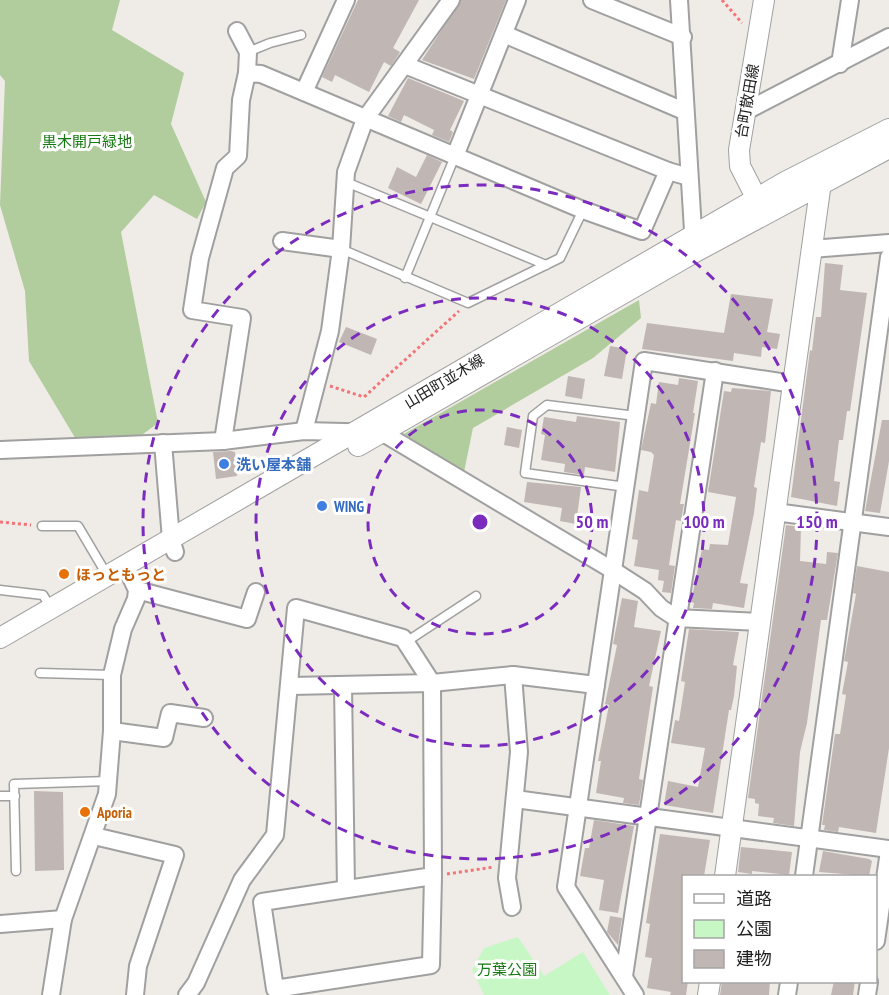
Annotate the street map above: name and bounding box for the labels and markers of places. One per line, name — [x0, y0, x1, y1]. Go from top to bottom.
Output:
place label: 洗い屋本舗 — [236, 455, 311, 474]
marker: 洗い屋本舗 — [217, 457, 231, 471]
place label: WING — [333, 497, 364, 516]
marker: WING — [315, 499, 329, 513]
centre of rings — [470, 512, 490, 532]
place label: ほっともっと — [76, 565, 166, 584]
marker: ほっともっと — [57, 567, 71, 581]
place label: Aporia — [96, 803, 132, 822]
marker: Aporia — [78, 805, 92, 819]

